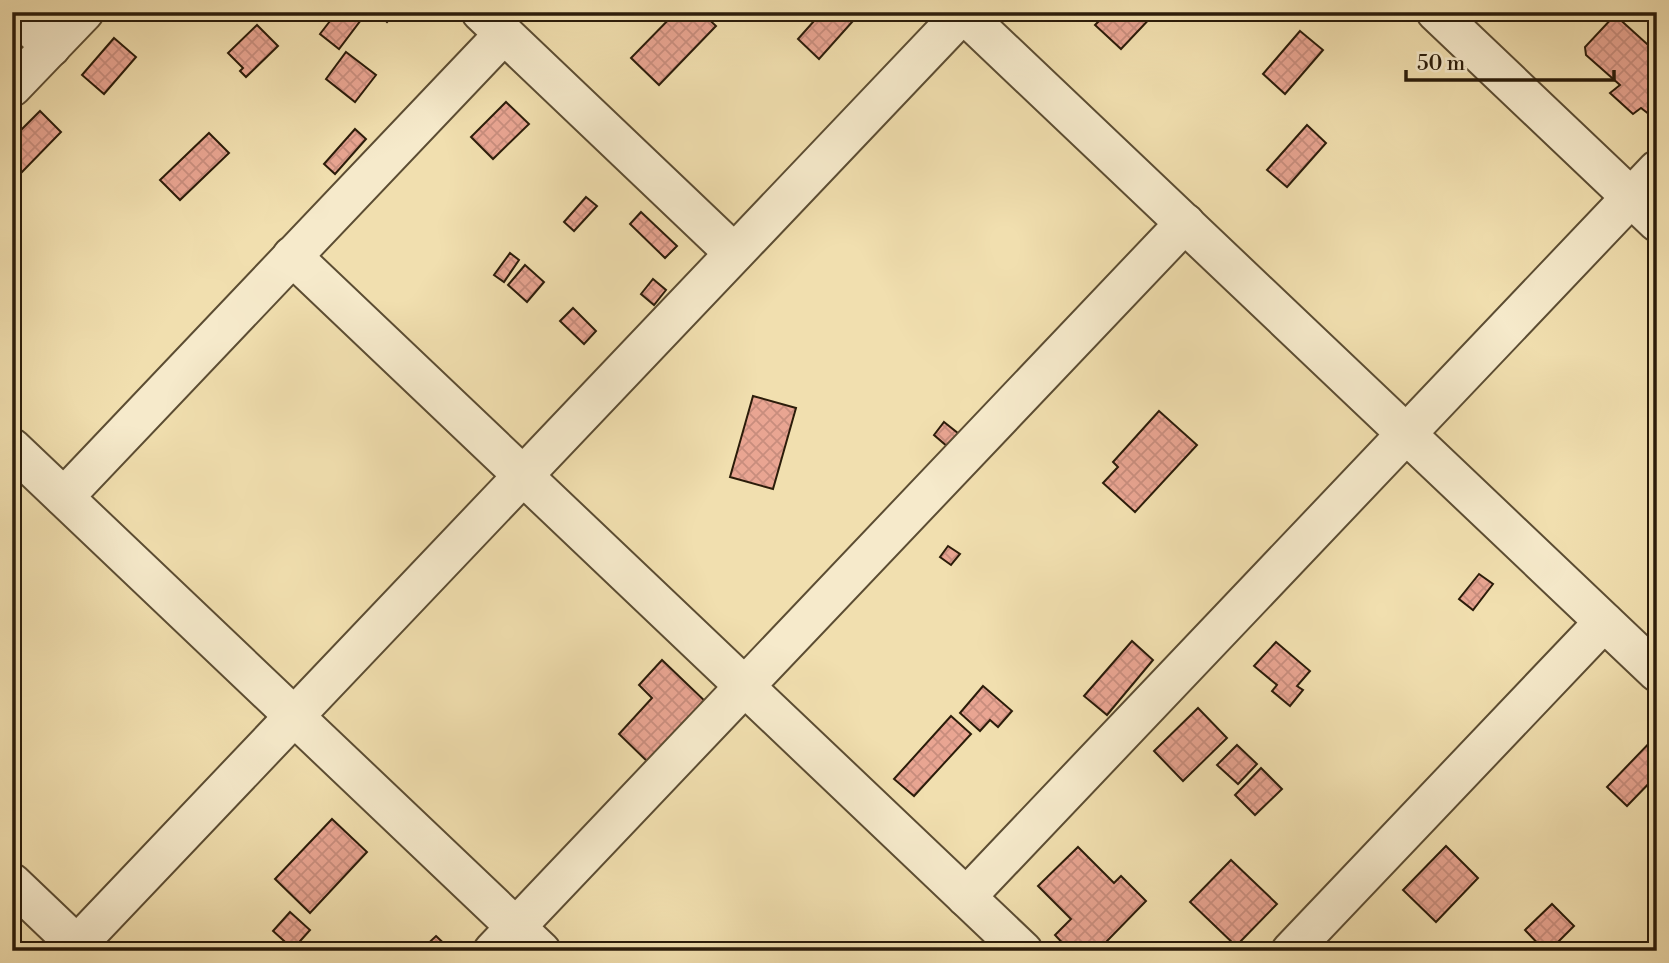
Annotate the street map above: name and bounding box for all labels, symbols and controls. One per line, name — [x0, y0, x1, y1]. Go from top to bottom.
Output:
scale bar — [1406, 38, 1615, 82]
text: 50 m — [1417, 51, 1465, 77]

